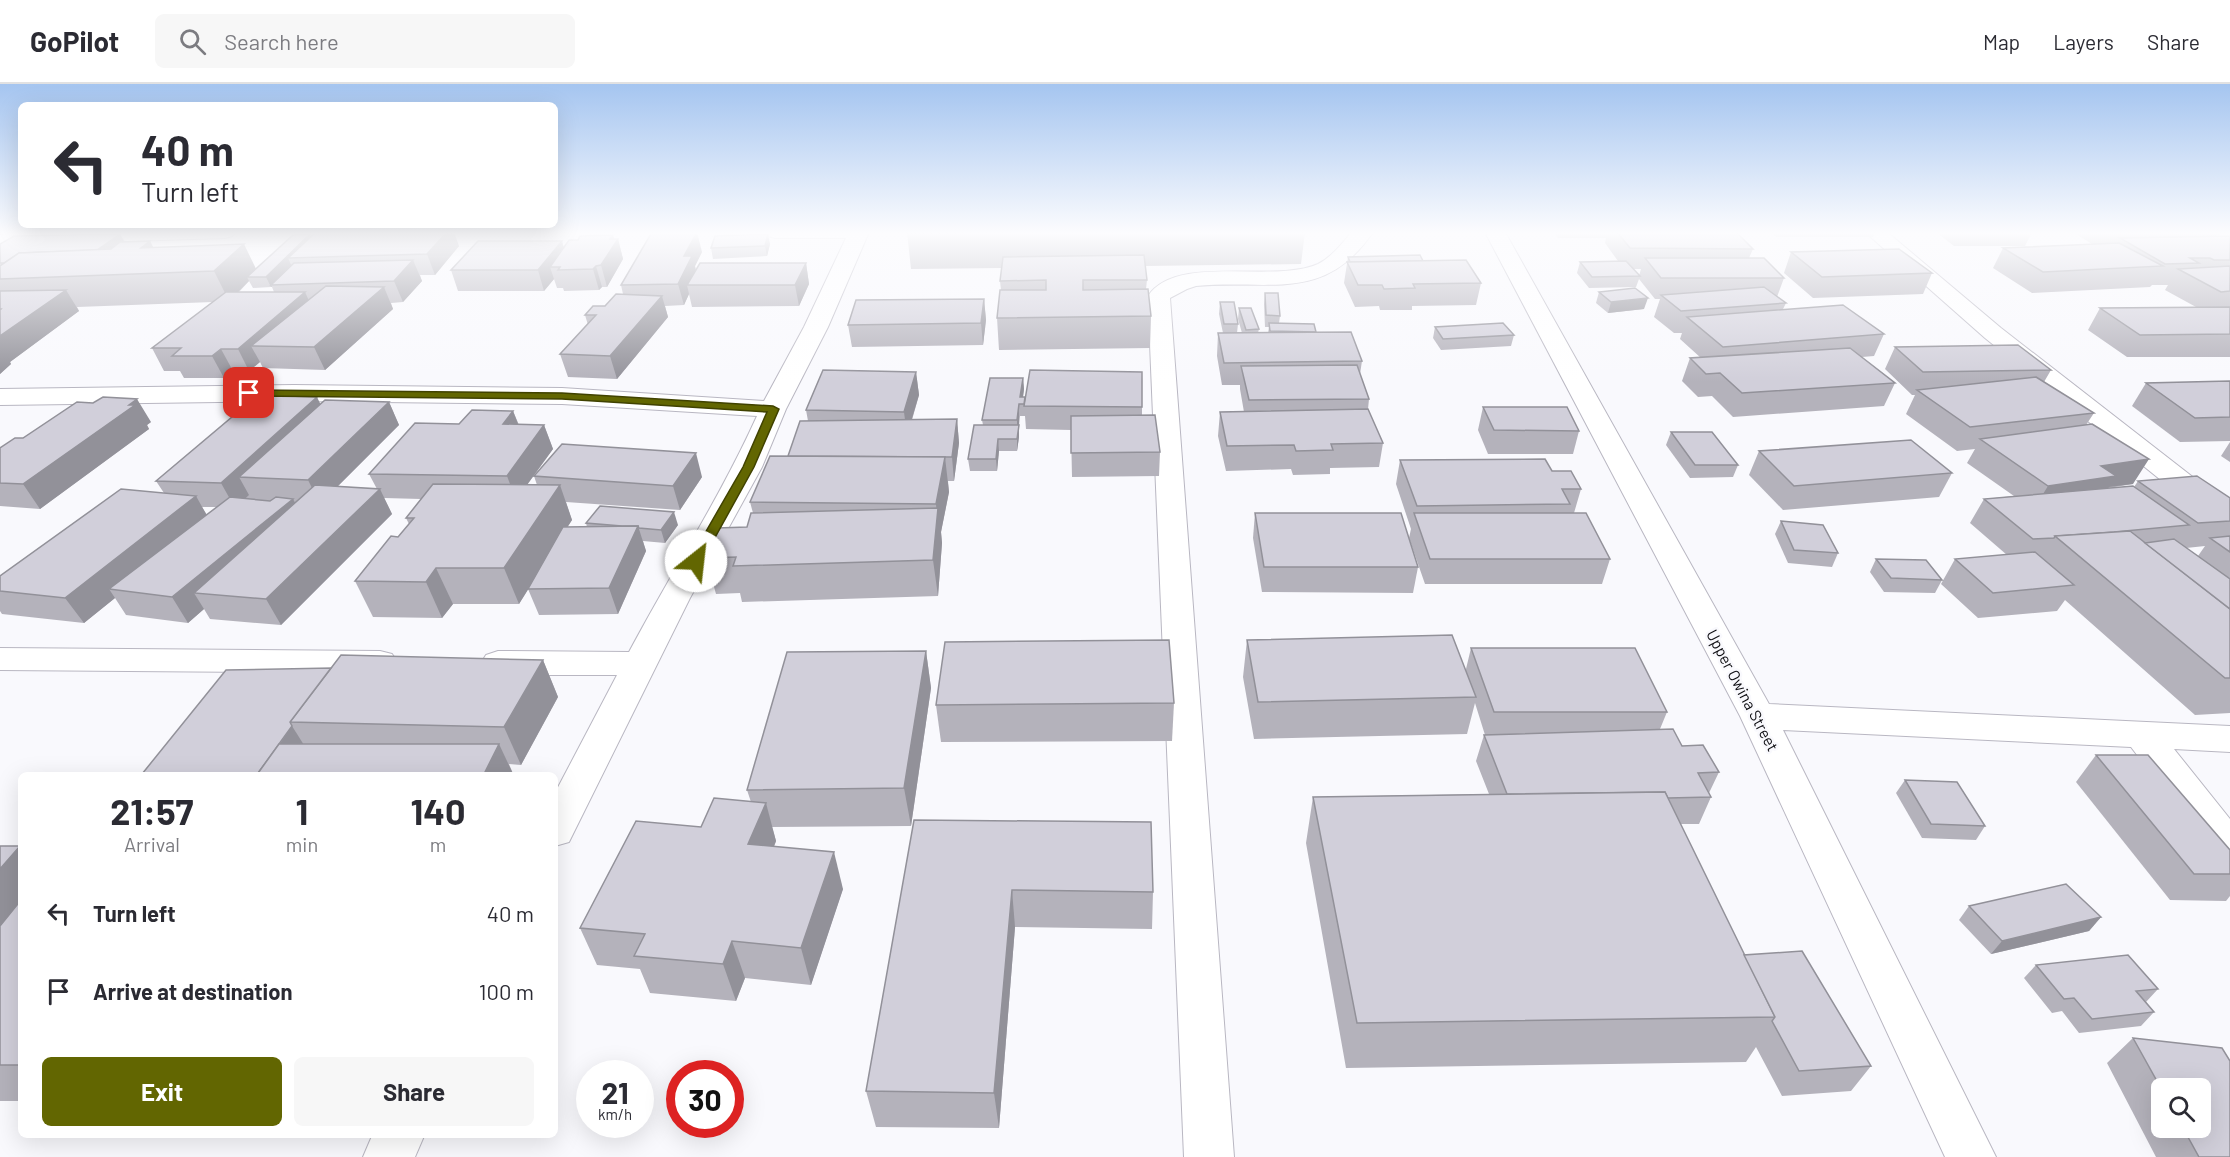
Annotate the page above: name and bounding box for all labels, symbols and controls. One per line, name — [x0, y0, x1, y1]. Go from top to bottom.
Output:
search box — [155, 14, 575, 68]
text: GoPilot — [30, 24, 119, 58]
icon: search — [176, 25, 209, 58]
text: Search here — [224, 28, 339, 54]
text: Map — [1983, 29, 2020, 54]
text: Layers — [2053, 29, 2114, 54]
text: Share — [2147, 29, 2200, 54]
text: 40 m — [141, 124, 234, 174]
icon: left — [42, 126, 120, 204]
text: Turn left — [141, 175, 239, 207]
pin — [223, 367, 274, 418]
icon: arrive — [232, 376, 265, 409]
position arrow — [664, 529, 728, 593]
street label: Upper Owina Street — [1703, 626, 1783, 754]
text: 21:57 — [110, 789, 193, 832]
text: 1 — [296, 789, 308, 832]
text: 140 — [411, 789, 466, 832]
text: Arrival — [124, 832, 180, 856]
text: min — [286, 832, 318, 856]
text: m — [430, 832, 446, 856]
icon: left — [42, 897, 75, 930]
text: Turn left — [93, 900, 176, 926]
text: 40 m — [487, 900, 534, 926]
icon: arrive — [42, 975, 75, 1008]
text: Arrive at destination — [93, 978, 292, 1004]
text: 100 m — [479, 978, 534, 1004]
button: Exit — [42, 1057, 282, 1126]
button: Share — [294, 1057, 534, 1126]
speed limit sign: 30 — [666, 1060, 744, 1138]
text: 21 — [601, 1074, 629, 1110]
map controls — [2151, 1078, 2211, 1138]
button: search — [2151, 1078, 2211, 1138]
text: km/h — [598, 1105, 632, 1123]

